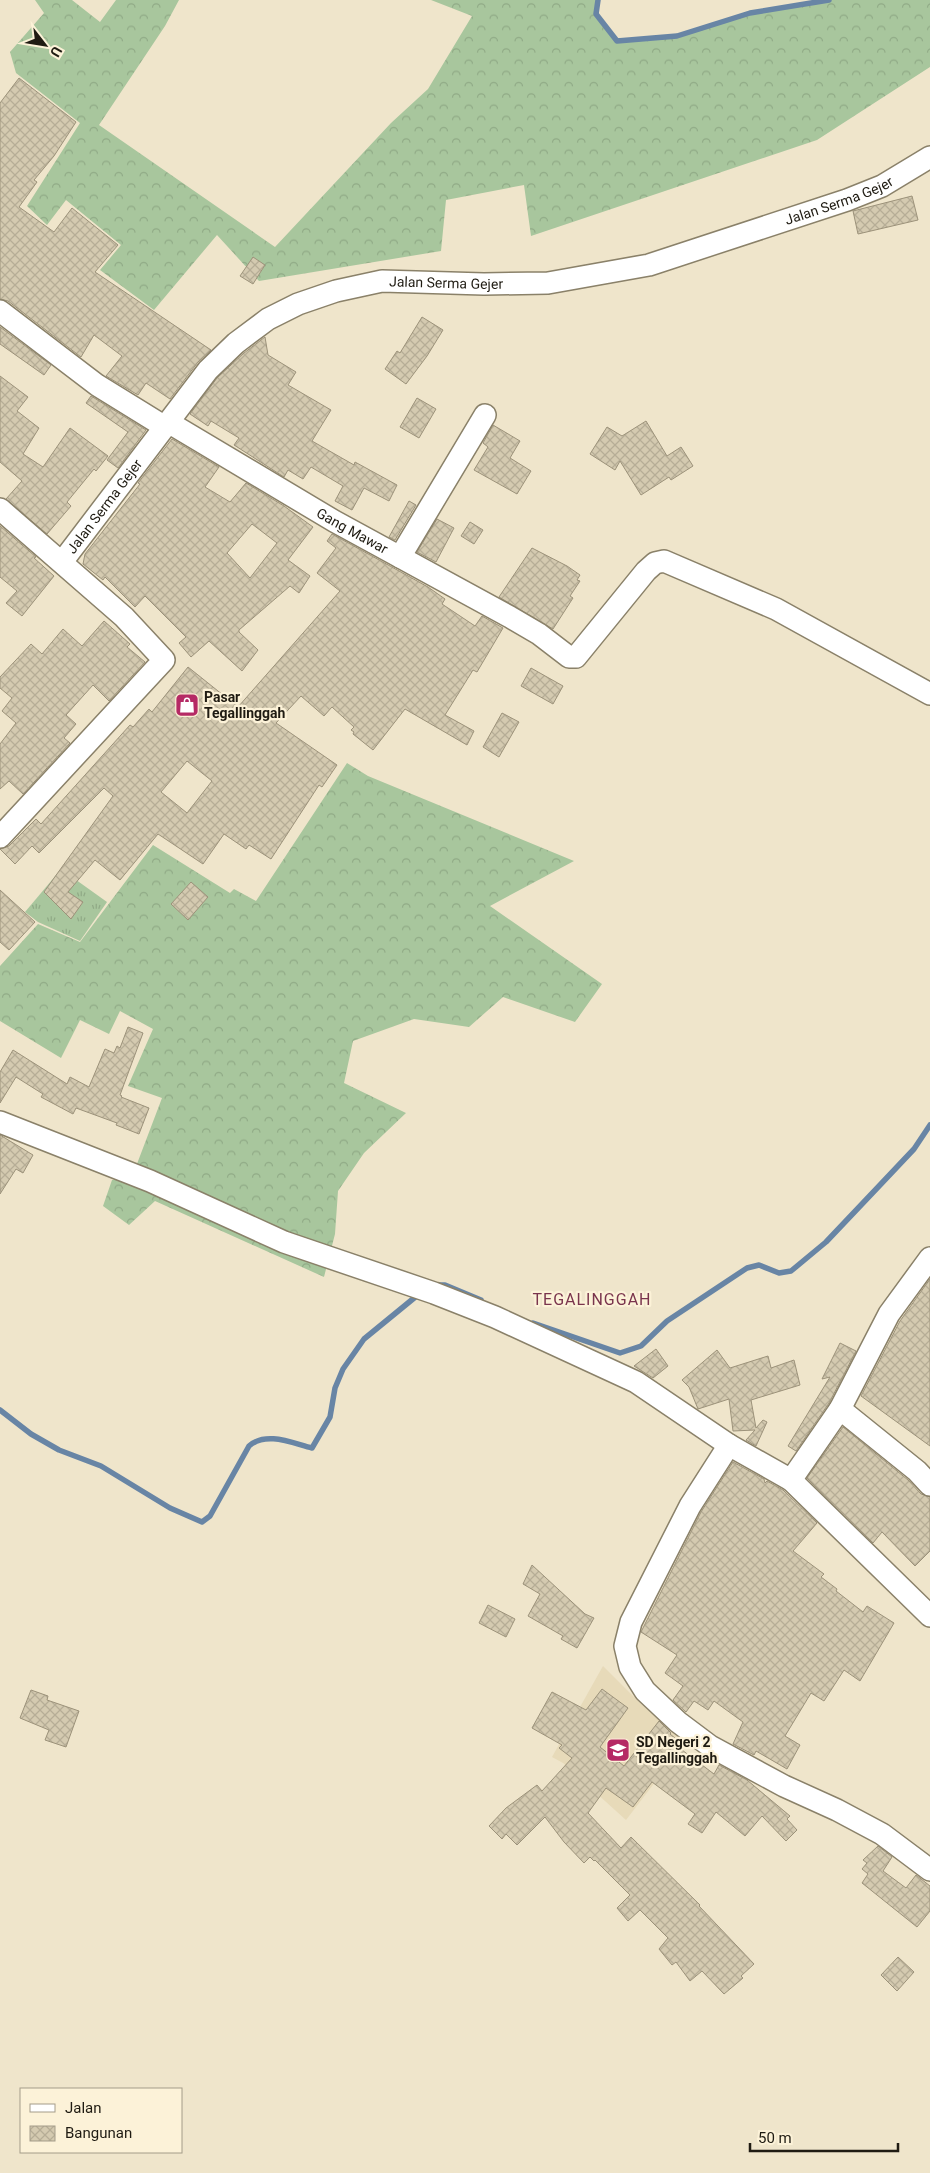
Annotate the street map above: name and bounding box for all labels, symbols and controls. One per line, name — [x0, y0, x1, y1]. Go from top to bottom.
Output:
north arrow — [20, 20, 70, 70]
text: U — [47, 44, 65, 60]
street label: Jalan Serma Gejer — [783, 173, 896, 228]
street label: Jalan Serma Gejer — [389, 273, 503, 292]
street label: Jalan Serma Gejer — [63, 456, 145, 557]
street label: Gang Mawar — [314, 505, 391, 557]
place label: Pasar Tegallinggah — [204, 689, 286, 721]
shop icon: Pasar Tegallinggah — [174, 692, 200, 718]
district label: TEGALINGGAH — [532, 1290, 652, 1309]
place label: SD Negeri 2 Tegallinggah — [636, 1734, 718, 1766]
school or university icon: SD Negeri 2 Tegallinggah — [605, 1737, 631, 1763]
legend — [20, 2088, 182, 2153]
text: Jalan — [65, 2099, 102, 2117]
scale bar — [750, 2120, 898, 2152]
text: Bangunan — [65, 2124, 132, 2142]
text: 50 m — [758, 2129, 792, 2147]

